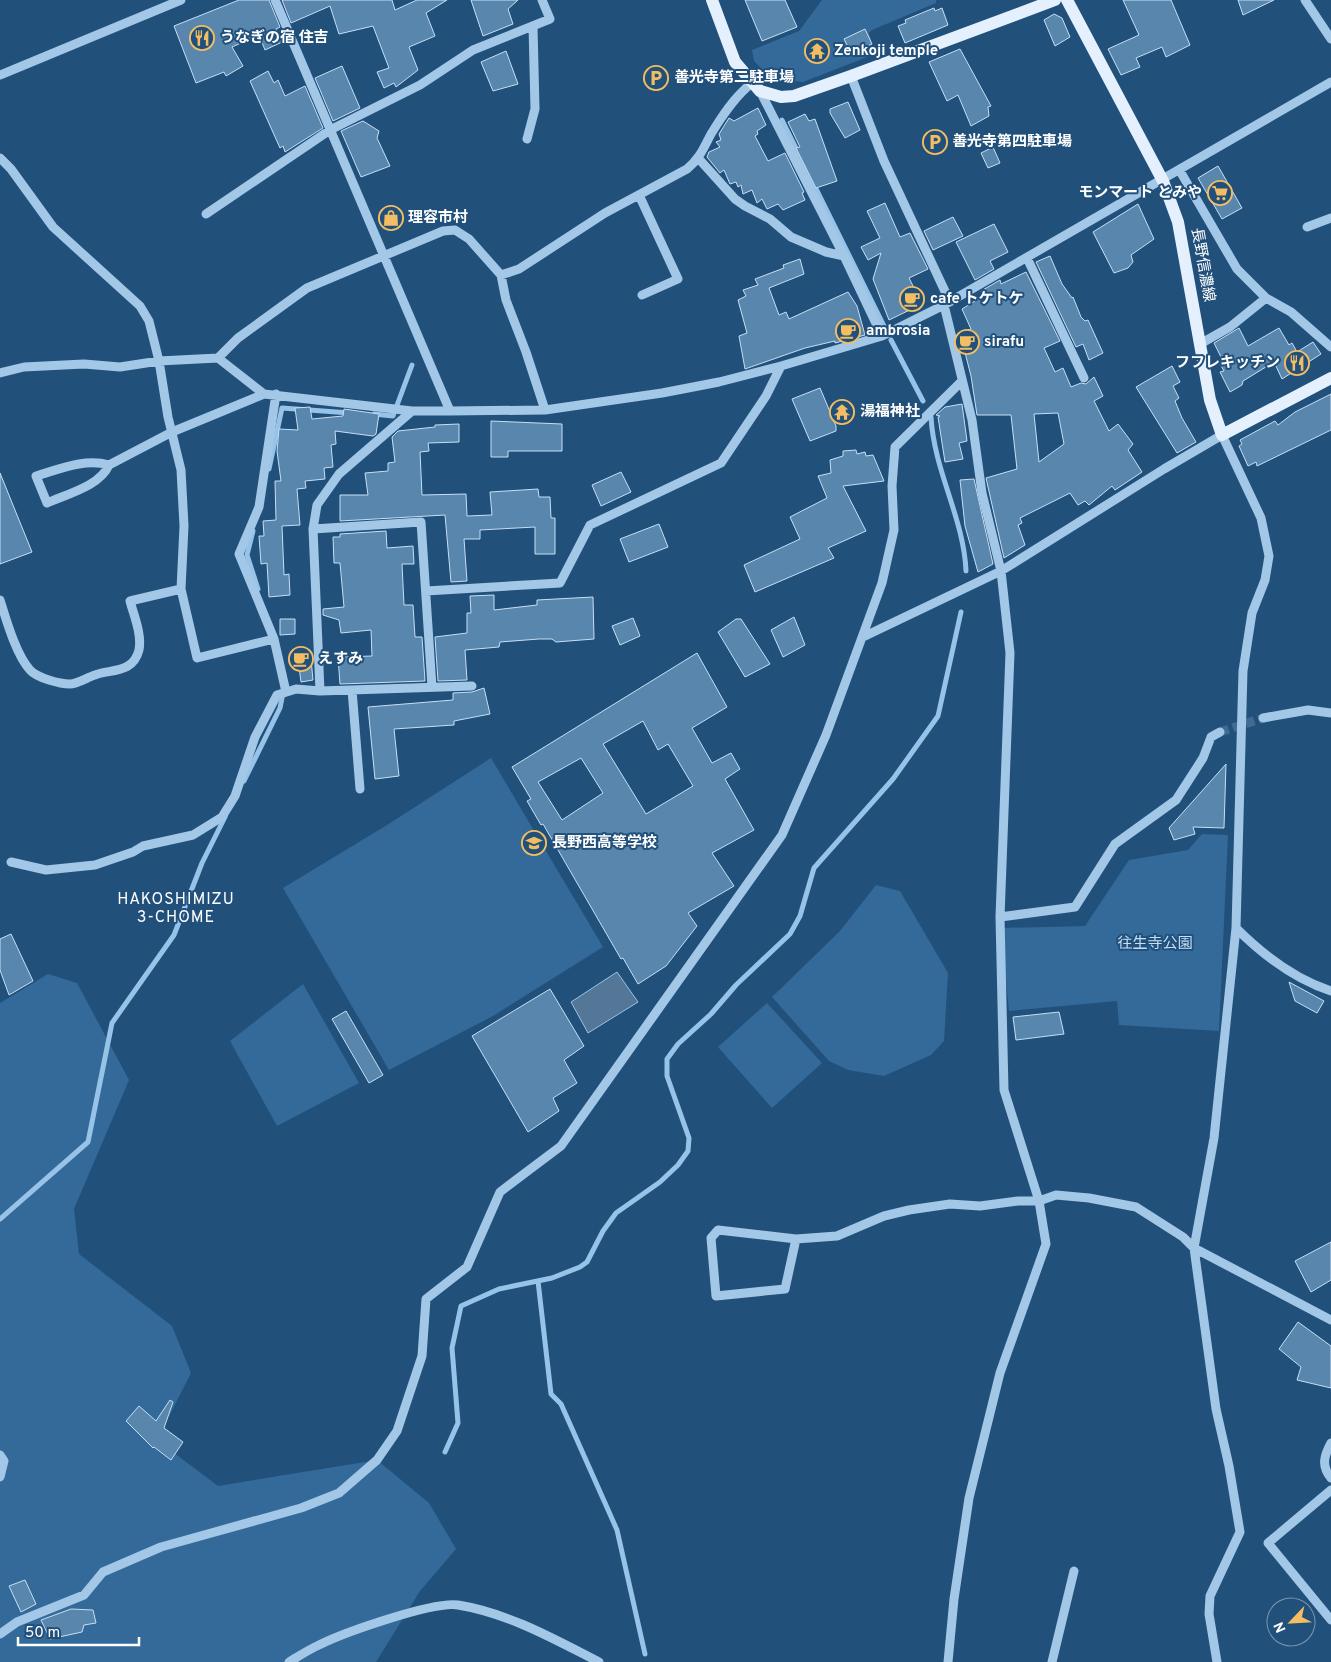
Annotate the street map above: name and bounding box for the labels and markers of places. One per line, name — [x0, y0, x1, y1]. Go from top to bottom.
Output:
restaurant icon: うなぎの宿 住吉 — [189, 25, 215, 51]
place label: うなぎの宿 住吉 — [220, 29, 329, 48]
temple icon: Zenkoji temple — [804, 38, 830, 64]
place label: Zenkoji temple — [834, 42, 938, 61]
parking icon: 善光寺第二駐車場 — [643, 65, 669, 91]
place label: 善光寺第二駐車場 — [674, 69, 794, 88]
parking icon: 善光寺第四駐車場 — [922, 129, 948, 155]
place label: 善光寺第四駐車場 — [952, 133, 1072, 152]
supermarket icon: モンマート とみや — [1207, 180, 1233, 206]
place label: モンマート とみや — [1078, 184, 1202, 203]
shop icon: 理容市村 — [378, 205, 404, 231]
place label: 理容市村 — [408, 208, 468, 228]
cafe icon: cafe トケトケ — [899, 286, 925, 312]
place label: cafe トケトケ — [930, 290, 1024, 309]
cafe icon: ambrosia — [835, 318, 861, 344]
place label: ambrosia — [866, 322, 930, 341]
cafe icon: sirafu — [954, 329, 980, 355]
place label: sirafu — [984, 333, 1024, 352]
restaurant icon: フフレキッチン — [1284, 350, 1310, 376]
place label: フフレキッチン — [1175, 354, 1280, 373]
temple icon: 湯福神社 — [829, 399, 855, 425]
place label: 湯福神社 — [860, 402, 920, 422]
cafe icon: えすみ — [288, 646, 314, 672]
place label: えすみ — [318, 650, 363, 669]
school or university icon: 長野西高等学校 — [521, 830, 547, 856]
place label: 長野西高等学校 — [552, 834, 657, 853]

